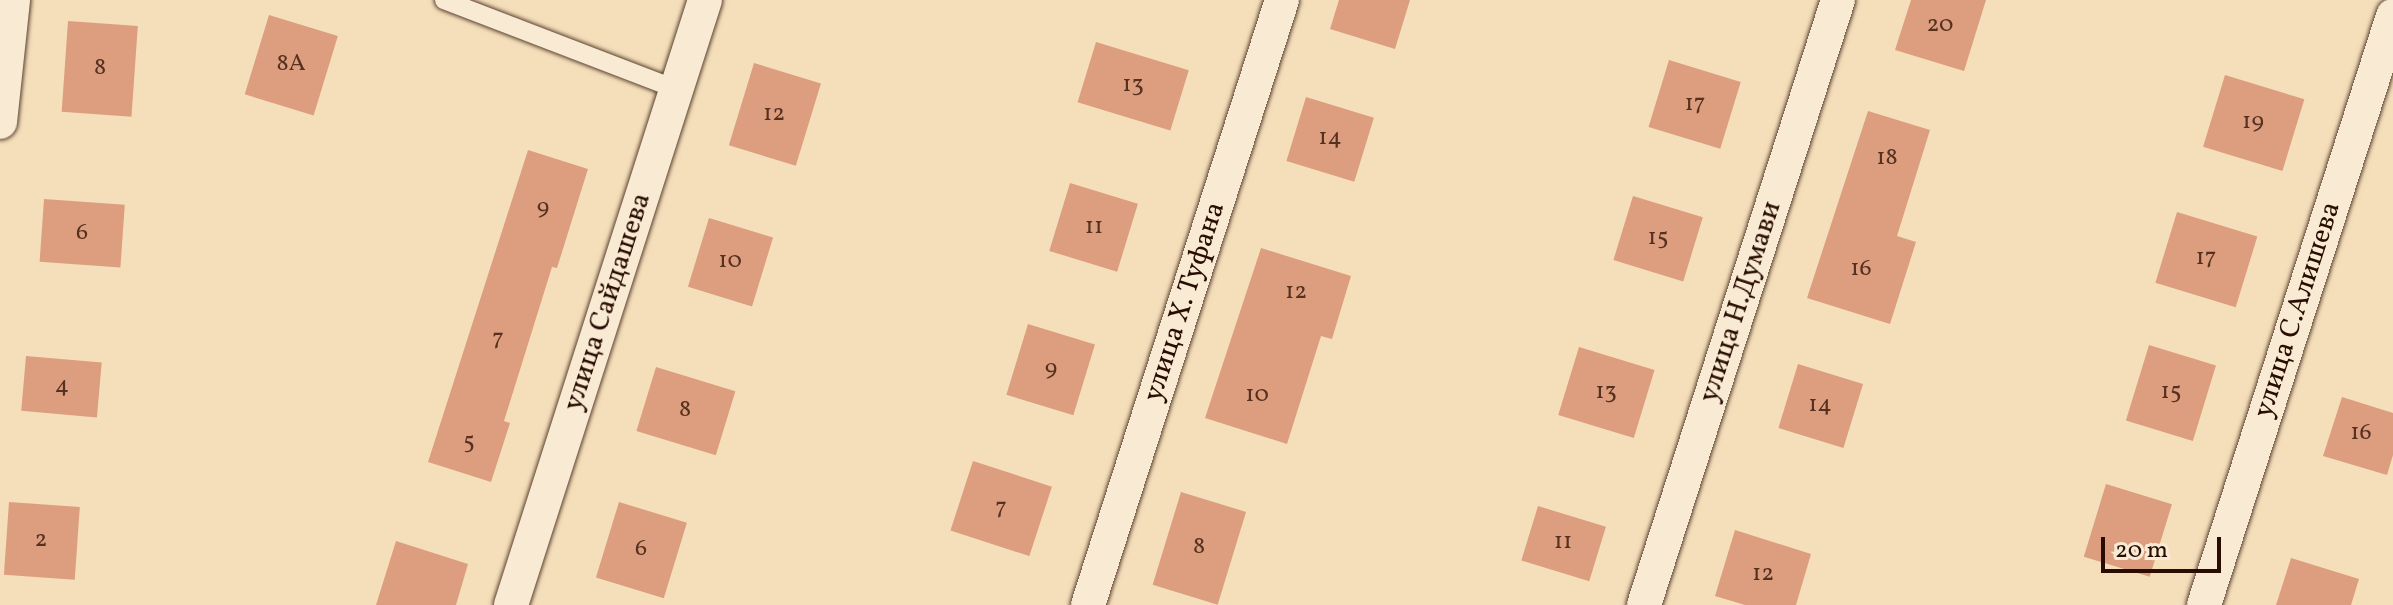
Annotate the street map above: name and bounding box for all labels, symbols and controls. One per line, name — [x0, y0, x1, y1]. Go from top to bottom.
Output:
house number: 20 — [1926, 12, 1954, 40]
house number: 8А — [276, 51, 306, 79]
house number: 8 — [94, 55, 106, 83]
house number: 13 — [1122, 72, 1144, 100]
house number: 17 — [1685, 91, 1705, 119]
house number: 12 — [763, 101, 785, 129]
house number: 19 — [2242, 109, 2264, 137]
house number: 14 — [1318, 125, 1342, 153]
house number: 18 — [1876, 145, 1898, 173]
street label: улица Сайдашева — [557, 189, 659, 415]
house number: 9 — [537, 195, 549, 223]
street label: улица Н.Думави — [1693, 197, 1789, 407]
street label: улица Х. Туфана — [1137, 198, 1233, 406]
street label: улица С.Алишева — [2247, 198, 2349, 422]
house number: 11 — [1085, 214, 1103, 242]
house number: 6 — [76, 220, 88, 248]
house number: 15 — [1648, 225, 1668, 253]
house number: 17 — [2196, 245, 2216, 273]
house number: 10 — [718, 248, 742, 276]
house number: 16 — [1850, 256, 1872, 284]
house number: 12 — [1285, 279, 1307, 307]
house number: 7 — [492, 326, 504, 354]
house number: 9 — [1045, 356, 1057, 384]
house number: 4 — [55, 373, 69, 401]
house number: 13 — [1595, 379, 1617, 407]
house number: 15 — [2161, 379, 2181, 407]
house number: 10 — [1245, 382, 1269, 410]
house number: 14 — [1808, 392, 1832, 420]
house number: 8 — [679, 397, 691, 425]
house number: 16 — [2350, 420, 2372, 448]
house number: 5 — [463, 429, 475, 457]
house number: 7 — [995, 495, 1007, 523]
scale bar — [2105, 521, 2225, 571]
house number: 2 — [35, 527, 47, 555]
house number: 11 — [1554, 529, 1572, 557]
house number: 8 — [1193, 534, 1205, 562]
text: 20 m — [2115, 534, 2168, 568]
house number: 6 — [635, 536, 647, 564]
house number: 12 — [1752, 561, 1774, 589]

